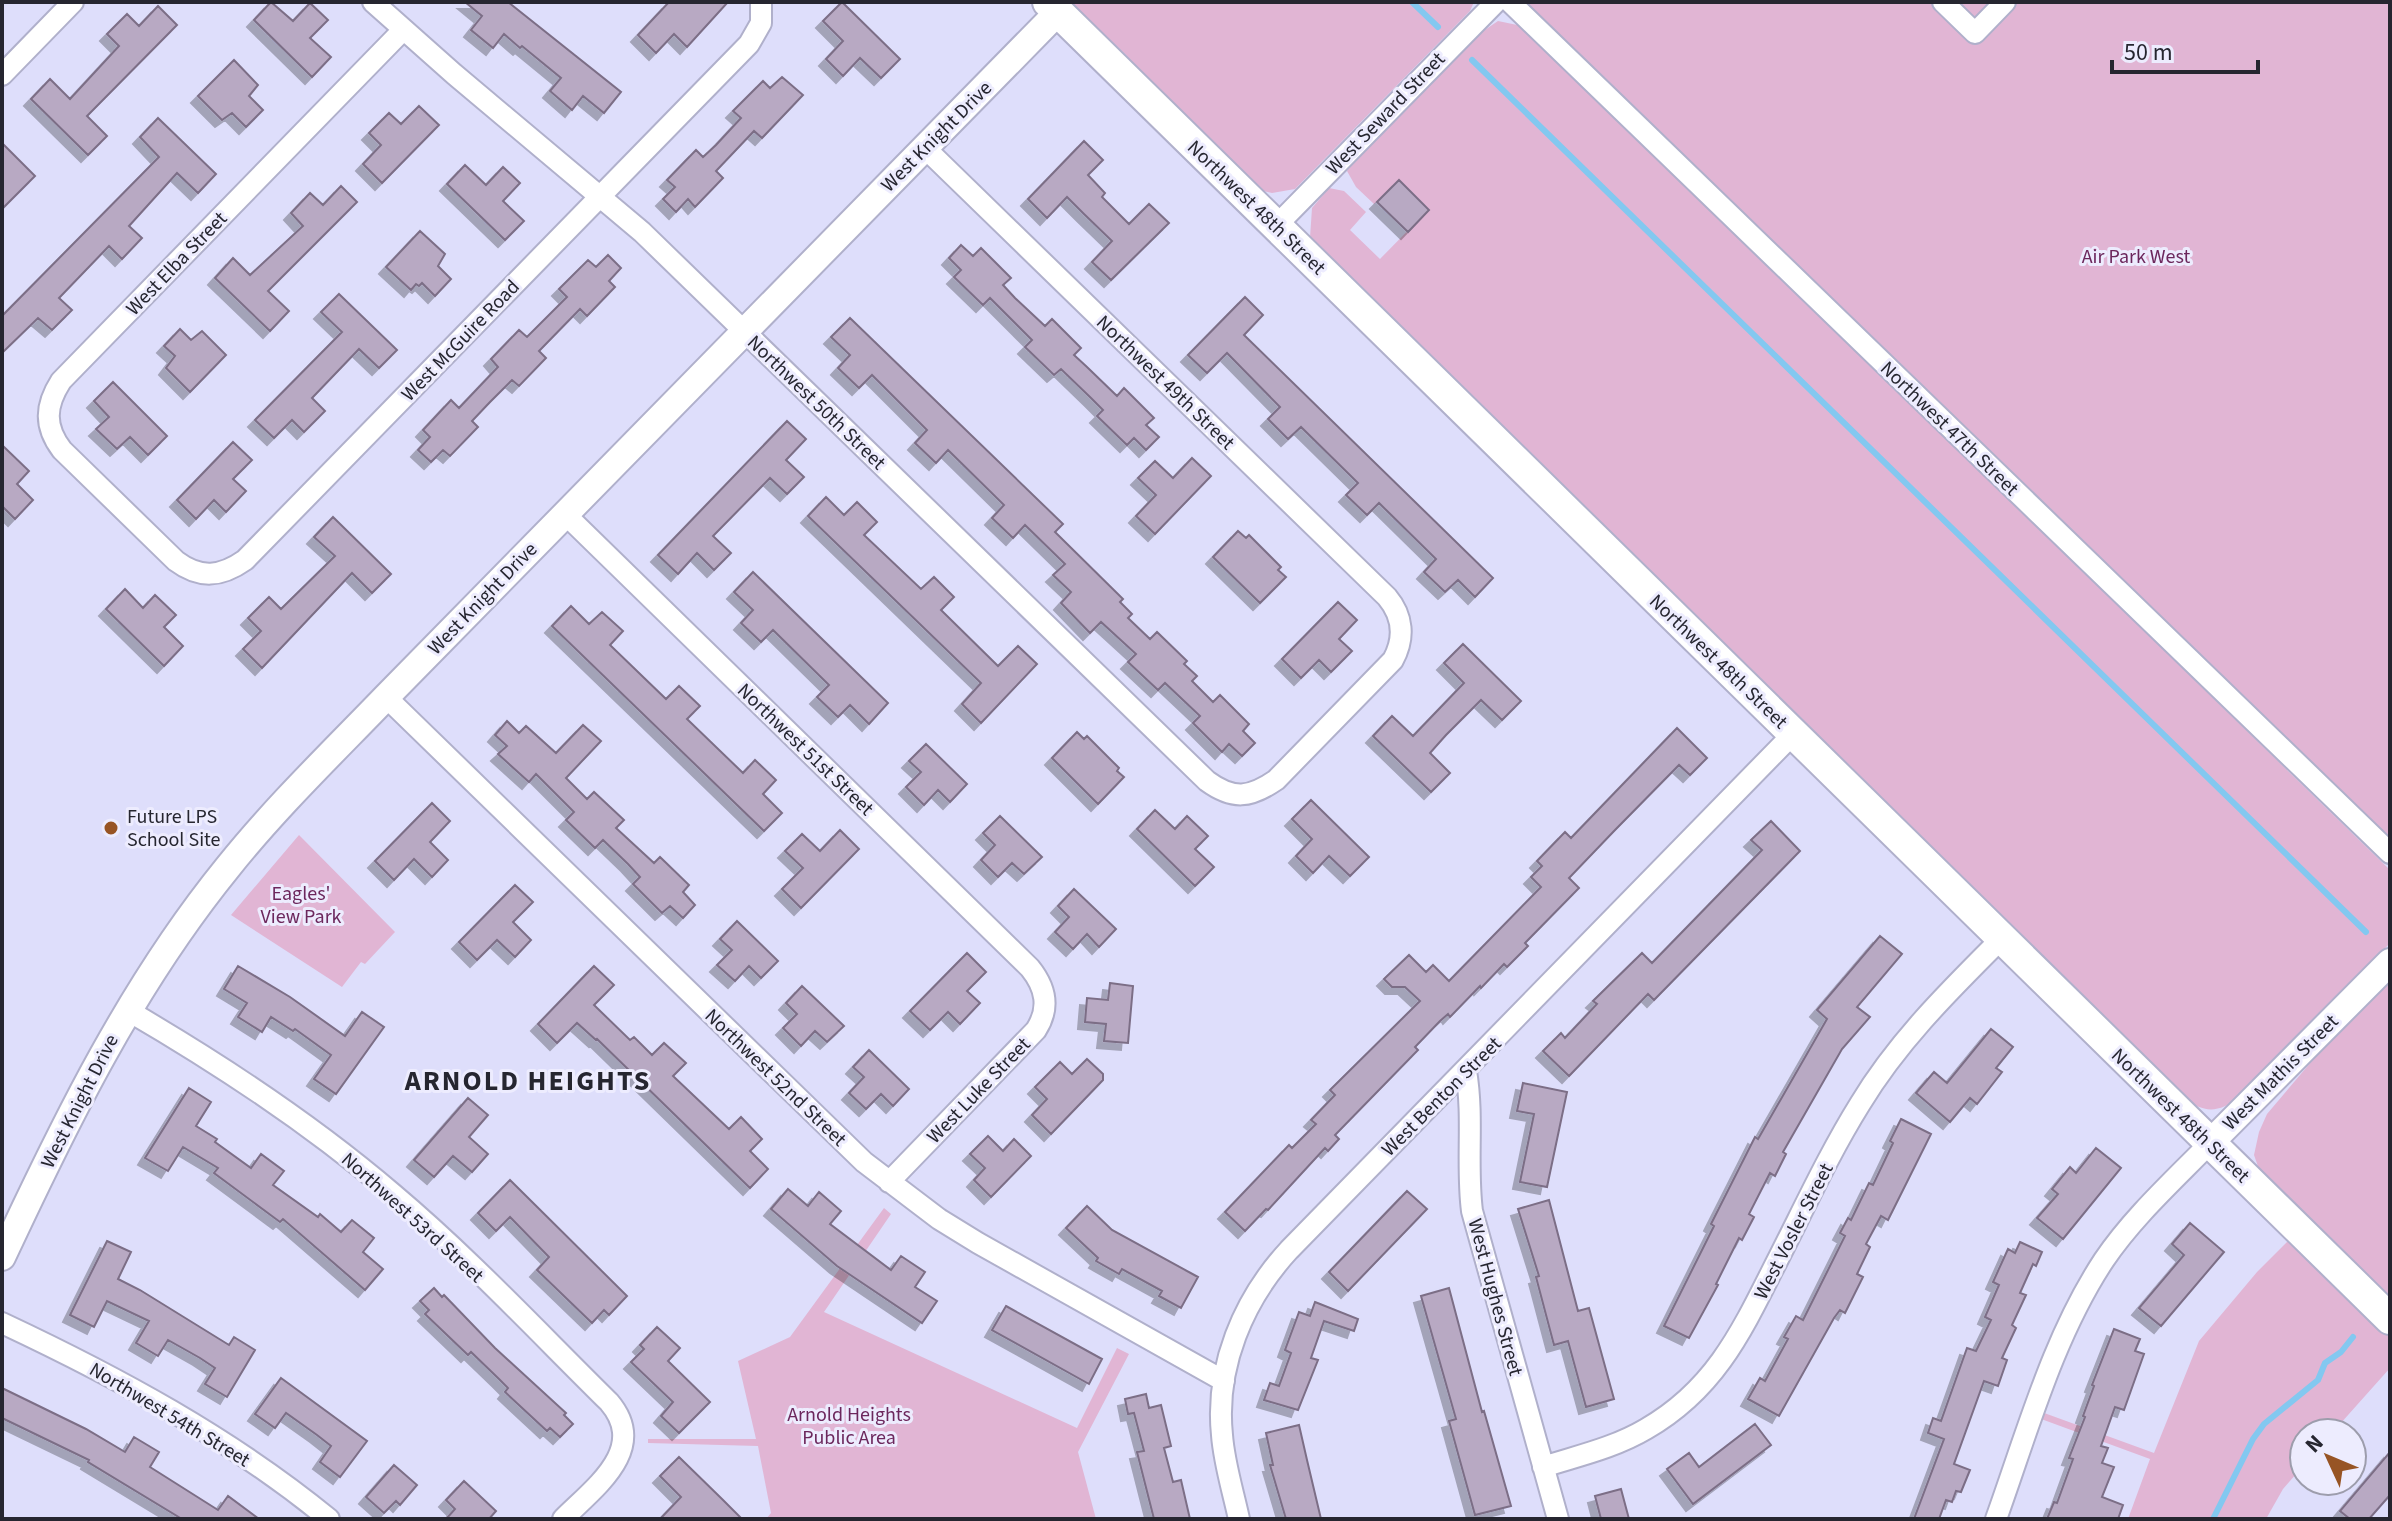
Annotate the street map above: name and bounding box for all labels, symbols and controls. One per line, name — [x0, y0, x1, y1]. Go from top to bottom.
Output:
scale bar — [2112, 24, 2258, 74]
text: 50 m — [2124, 35, 2173, 70]
street label: West Seward Street — [1320, 46, 1452, 181]
street label: West Knight Drive — [875, 75, 999, 199]
street label: Northwest 48th Street — [1181, 134, 1332, 282]
street label: West Elba Street — [120, 205, 234, 322]
park label: Air Park West — [2082, 243, 2190, 271]
street label: West McGuire Road — [395, 274, 526, 408]
street label: Northwest 49th Street — [1090, 309, 1241, 457]
street label: Northwest 50th Street — [741, 329, 892, 477]
street label: Northwest 47th Street — [1874, 355, 2025, 503]
street label: West Knight Drive — [422, 536, 544, 661]
street label: Northwest 48th Street — [1643, 588, 1794, 736]
street label: Northwest 51st Street — [731, 677, 880, 822]
place label: Future LPS School Site — [127, 803, 221, 854]
marker: Future LPS School Site — [102, 819, 120, 837]
park label: Eagles' View Park — [260, 880, 342, 931]
street label: Northwest 52nd Street — [698, 1003, 853, 1153]
street label: West Mathis Street — [2216, 1008, 2345, 1137]
street label: West Knight Drive — [34, 1030, 126, 1173]
street label: West Benton Street — [1375, 1030, 1508, 1163]
street label: West Luke Street — [921, 1031, 1037, 1150]
street label: Northwest 48th Street — [2105, 1042, 2256, 1190]
district label: ARNOLD HEIGHTS — [404, 1061, 651, 1101]
street label: Northwest 53rd Street — [335, 1146, 490, 1290]
street label: West Vosler Street — [1747, 1158, 1840, 1304]
street label: West Hughes Street — [1461, 1216, 1530, 1379]
street label: Northwest 54th Street — [84, 1356, 255, 1474]
park label: Arnold Heights Public Area — [787, 1401, 911, 1452]
north arrow — [2288, 1417, 2368, 1497]
text: N — [2298, 1427, 2331, 1460]

